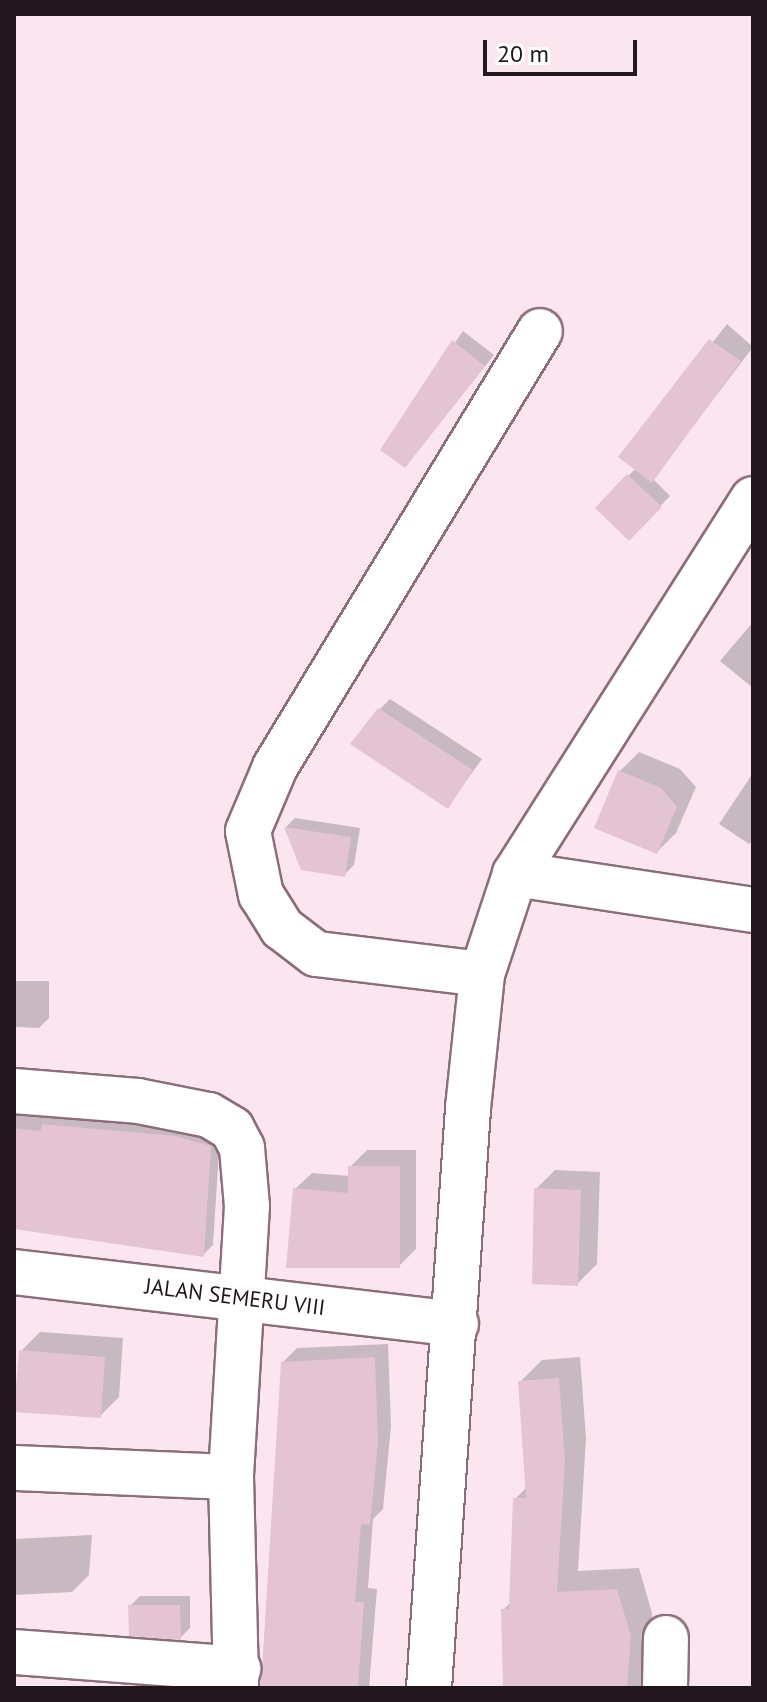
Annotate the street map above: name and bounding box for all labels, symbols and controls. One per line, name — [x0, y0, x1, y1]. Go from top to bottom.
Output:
scale bar — [487, 24, 641, 74]
text: 20 m — [497, 38, 549, 69]
street label: JALAN SEMERU VIII — [143, 1273, 327, 1321]

